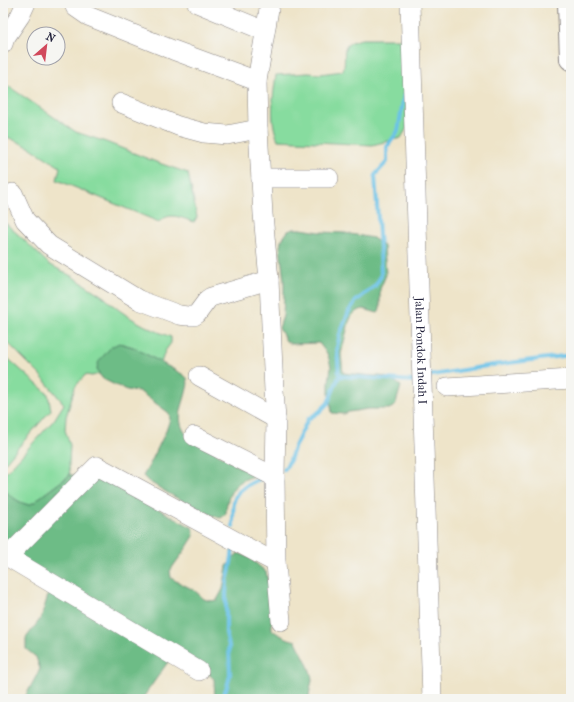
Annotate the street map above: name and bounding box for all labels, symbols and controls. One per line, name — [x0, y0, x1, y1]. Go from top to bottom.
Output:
north arrow — [26, 26, 66, 66]
text: N — [44, 30, 58, 46]
street label: Jalan Pondok Indah I — [412, 296, 430, 405]

